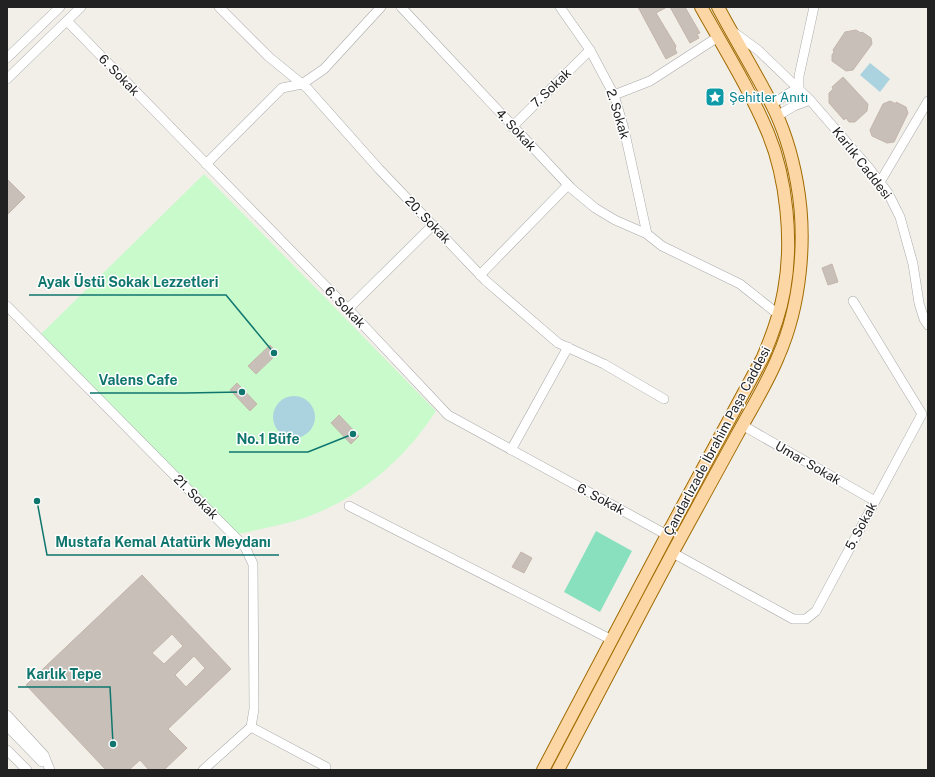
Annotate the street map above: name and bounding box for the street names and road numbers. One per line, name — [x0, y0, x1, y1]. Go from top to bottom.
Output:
street label: 6. Sokak — [96, 51, 142, 99]
street label: 7. Sokak — [528, 65, 574, 111]
street label: 2. Sokak — [603, 87, 633, 141]
street label: 4. Sokak — [493, 106, 539, 154]
street label: Karlık Caddesi — [829, 124, 895, 202]
street label: 20. Sokak — [402, 193, 454, 247]
street label: 6. Sokak — [322, 283, 368, 331]
street label: Çandarlızade İbrahim Paşa Caddesi — [661, 344, 773, 538]
street label: Umar Sokak — [772, 438, 844, 488]
street label: 21. Sokak — [171, 472, 221, 522]
street label: 6. Sokak — [575, 480, 627, 518]
street label: 5. Sokak — [842, 500, 880, 552]

